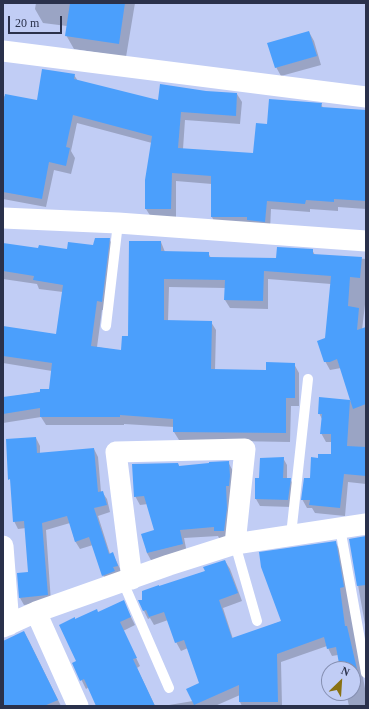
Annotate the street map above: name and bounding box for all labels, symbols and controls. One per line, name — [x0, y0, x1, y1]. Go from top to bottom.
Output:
scale bar — [10, 8, 64, 34]
text: 20 m — [15, 16, 39, 30]
north arrow — [321, 661, 361, 701]
text: N — [340, 664, 352, 678]

